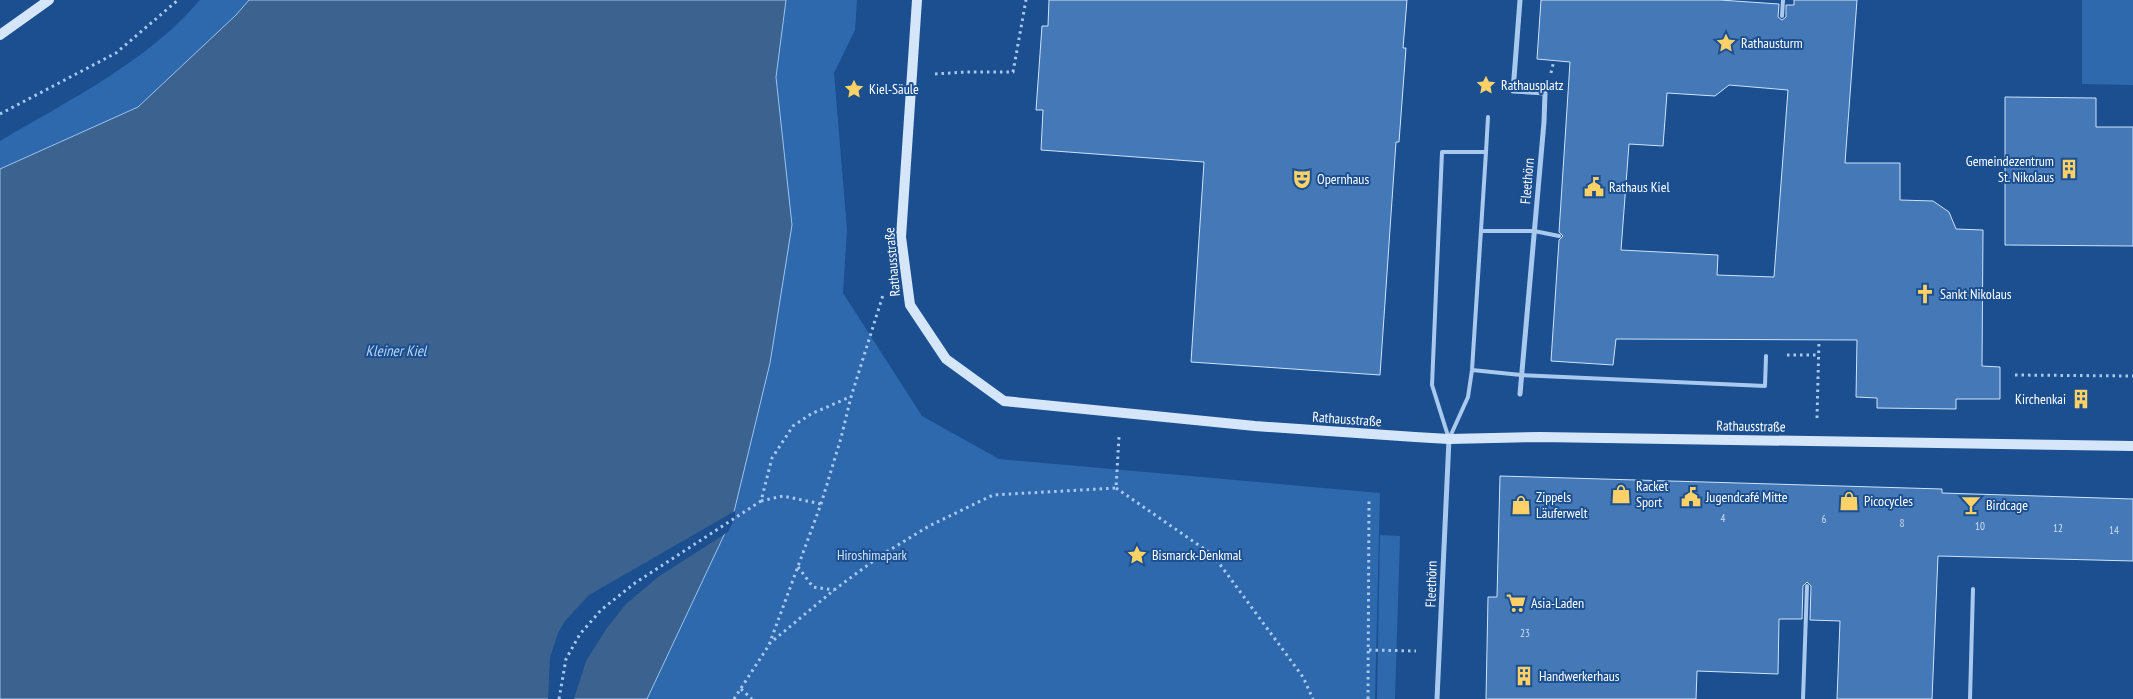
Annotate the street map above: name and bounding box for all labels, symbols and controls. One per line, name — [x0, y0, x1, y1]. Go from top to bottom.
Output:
place icon: Rathausturm — [1715, 32, 1737, 54]
place label: Rathausturm — [1741, 34, 1803, 52]
place icon: Rathausplatz — [1475, 74, 1497, 96]
place label: Rathausplatz — [1501, 76, 1564, 94]
place icon: Kiel-Säule — [843, 78, 865, 100]
place label: Kiel-Säule — [869, 80, 919, 98]
place label: Gemeindezentrum St. Nikolaus — [1966, 152, 2054, 186]
street label: Fleethörn — [1516, 157, 1538, 205]
building icon: Gemeindezentrum St. Nikolaus — [2058, 158, 2080, 180]
theatre icon: Opernhaus — [1291, 168, 1313, 190]
place label: Opernhaus — [1317, 170, 1369, 188]
public building icon: Rathaus Kiel — [1583, 176, 1605, 198]
place label: Rathaus Kiel — [1609, 178, 1670, 196]
street label: Rathausstraße — [880, 226, 904, 297]
church icon: Sankt Nikolaus — [1914, 283, 1936, 305]
place label: Sankt Nikolaus — [1940, 285, 2012, 303]
water label: Kleiner Kiel — [366, 341, 428, 360]
building icon: Kirchenkai — [2070, 388, 2092, 410]
place label: Kirchenkai — [2015, 390, 2066, 408]
street label: Rathausstraße — [1312, 408, 1382, 430]
street label: Rathausstraße — [1716, 416, 1786, 436]
place label: Racket Sport — [1636, 477, 1668, 511]
shop icon: Racket Sport — [1610, 483, 1632, 505]
public building icon: Jugendcafé Mitte — [1680, 486, 1702, 508]
place label: Zippels Läuferwelt — [1536, 488, 1588, 522]
place label: Jugendcafé Mitte — [1705, 488, 1788, 506]
shop icon: Picocycles — [1838, 490, 1860, 512]
place label: Picocycles — [1864, 492, 1913, 510]
shop icon: Zippels Läuferwelt — [1510, 494, 1532, 516]
bar icon: Birdcage — [1960, 494, 1982, 516]
place label: Birdcage — [1986, 496, 2028, 514]
house number: 4 — [1721, 511, 1726, 525]
house number: 6 — [1822, 512, 1827, 526]
house number: 8 — [1900, 516, 1905, 530]
house number: 10 — [1975, 519, 1985, 533]
house number: 12 — [2053, 521, 2063, 535]
house number: 14 — [2109, 523, 2119, 537]
place icon: Bismarck-Denkmal — [1126, 544, 1148, 566]
park label: Hiroshimapark — [837, 546, 908, 564]
place label: Bismarck-Denkmal — [1152, 546, 1242, 564]
street label: Fleethörn — [1421, 560, 1441, 608]
supermarket icon: Asia-Laden — [1505, 592, 1527, 614]
place label: Asia-Laden — [1531, 594, 1584, 612]
house number: 23 — [1520, 626, 1530, 640]
building icon: Handwerkerhaus — [1513, 665, 1535, 687]
place label: Handwerkerhaus — [1539, 667, 1620, 685]

